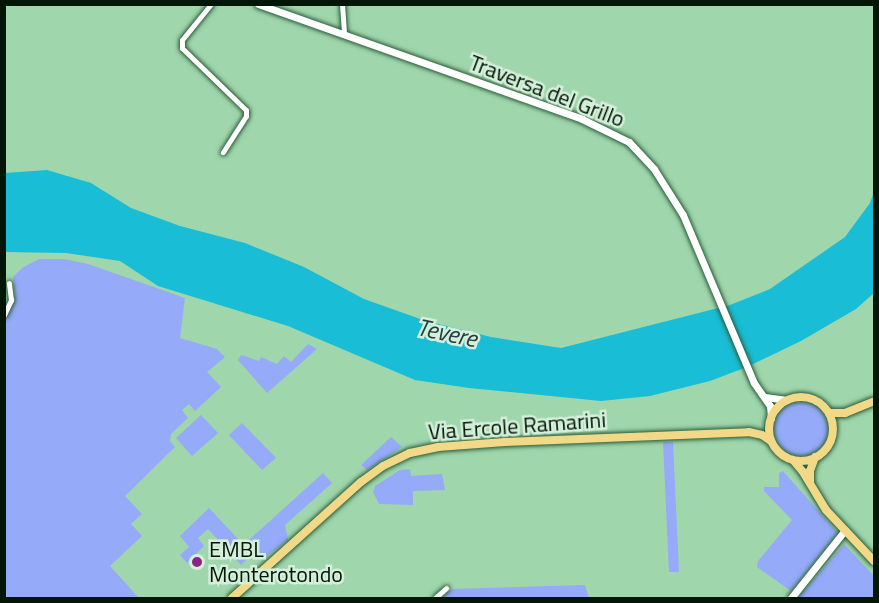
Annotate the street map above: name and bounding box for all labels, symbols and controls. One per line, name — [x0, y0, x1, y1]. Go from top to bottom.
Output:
street label: Traversa del Grillo — [466, 49, 628, 133]
water label: Tevere — [414, 313, 480, 353]
street label: Via Ercole Ramarini — [427, 407, 607, 445]
place label: EMBL Monterotondo — [209, 536, 343, 588]
marker: EMBL Monterotondo — [190, 555, 204, 569]

